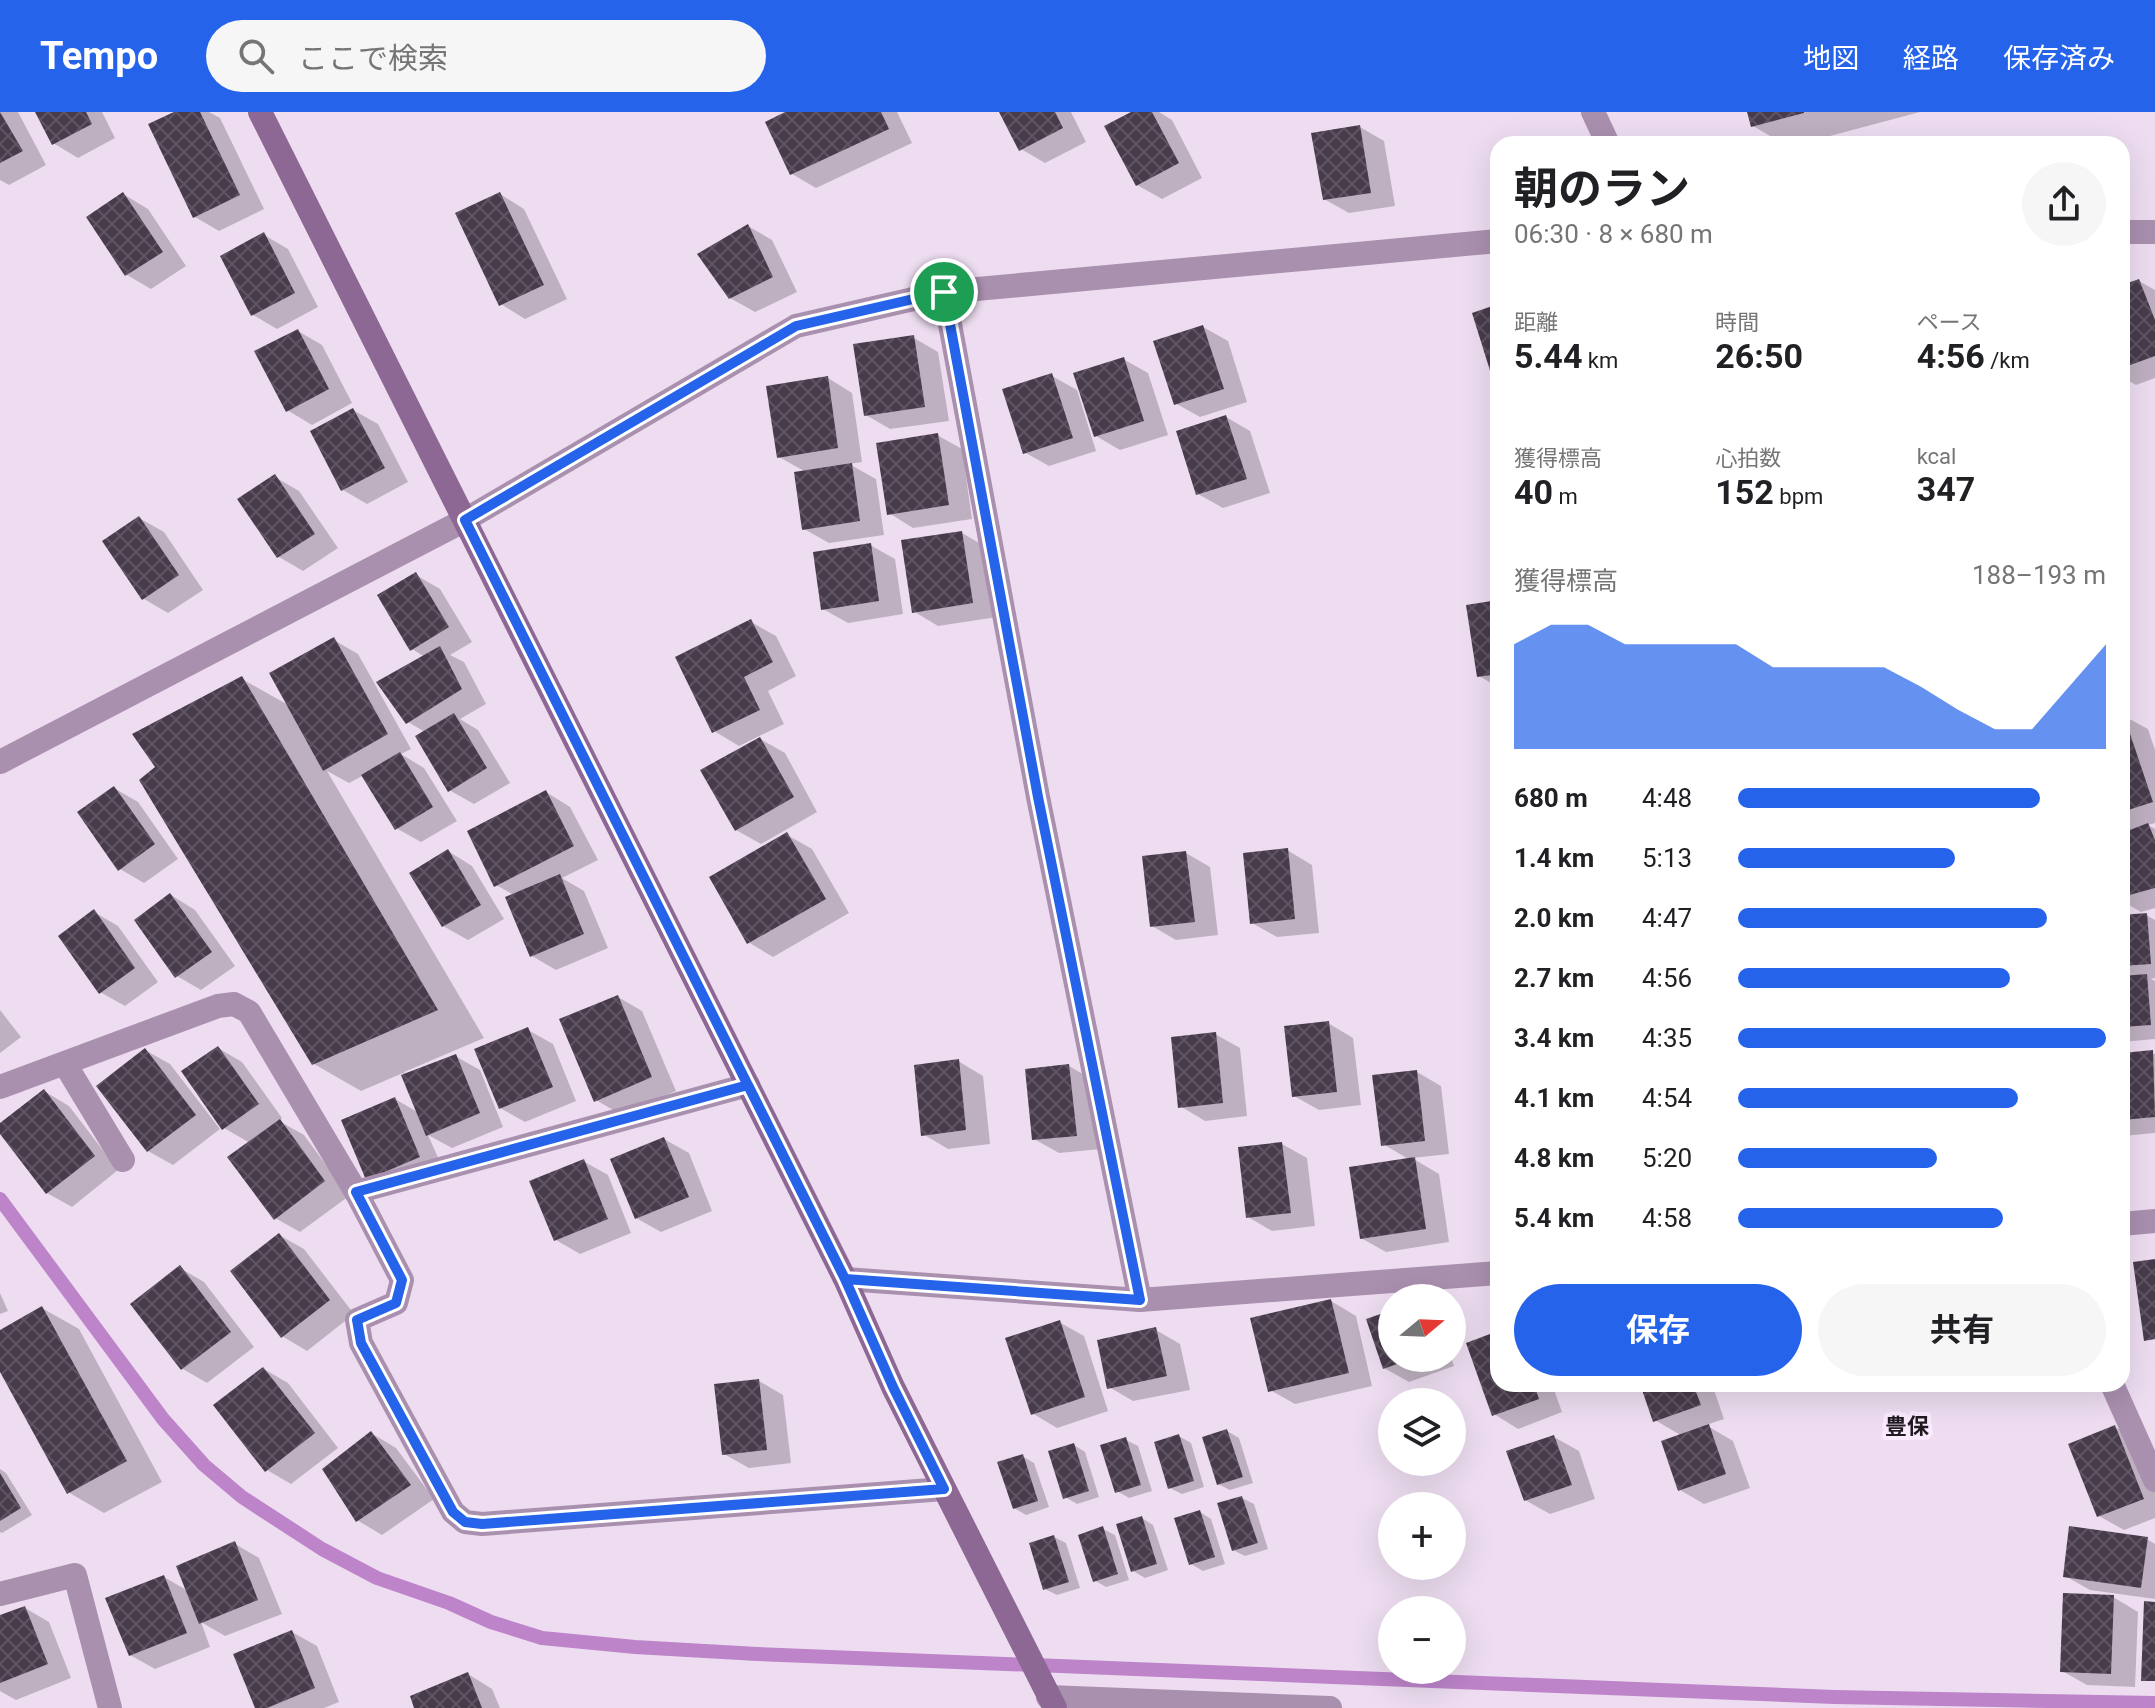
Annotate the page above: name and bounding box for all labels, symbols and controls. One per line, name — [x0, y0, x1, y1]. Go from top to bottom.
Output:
search box — [206, 20, 766, 92]
text: Tempo — [40, 34, 158, 78]
icon: search — [234, 34, 278, 78]
text: ここで検索 — [298, 41, 448, 76]
text: 地図 — [1803, 42, 1859, 75]
text: 経路 — [1903, 42, 1959, 75]
text: 保存済み — [2003, 42, 2115, 75]
button: share — [2022, 162, 2106, 246]
text: 朝のラン — [1514, 163, 1690, 215]
text: 06:30 · 8 × 680 m — [1514, 219, 1713, 249]
pin — [910, 258, 978, 326]
icon: arrive — [922, 270, 966, 314]
text: 距離 — [1514, 310, 1558, 335]
text: 時間 — [1715, 310, 1759, 335]
text: ペース — [1917, 310, 1982, 335]
text: 5.44 — [1514, 336, 1582, 376]
text: 26:50 — [1715, 336, 1803, 376]
text: 4:56 — [1917, 336, 1985, 376]
text: km — [1582, 348, 1618, 373]
text: /km — [1985, 348, 2030, 373]
text: kcal — [1917, 444, 1956, 469]
text: 獲得標高 — [1514, 446, 1602, 471]
text: 心拍数 — [1715, 446, 1781, 471]
text: 347 — [1917, 469, 1975, 509]
text: 40 — [1514, 472, 1553, 512]
text: 152 — [1715, 472, 1774, 512]
text: m — [1553, 484, 1578, 509]
text: bpm — [1774, 484, 1823, 509]
text: 188–193 m — [1972, 560, 2106, 590]
text: 獲得標高 — [1514, 566, 1618, 596]
text: 680 m — [1514, 783, 1588, 813]
text: 4:48 — [1642, 783, 1692, 813]
text: 1.4 km — [1514, 843, 1594, 873]
text: 5:13 — [1642, 843, 1692, 873]
text: 2.0 km — [1514, 903, 1594, 933]
text: 4:47 — [1642, 903, 1692, 933]
text: 2.7 km — [1514, 963, 1594, 993]
text: 4:56 — [1642, 963, 1692, 993]
text: 3.4 km — [1514, 1023, 1594, 1053]
text: 4:35 — [1642, 1023, 1692, 1053]
text: 4.1 km — [1514, 1083, 1594, 1113]
text: 4:54 — [1642, 1083, 1692, 1113]
text: 4.8 km — [1514, 1143, 1594, 1173]
text: 5:20 — [1642, 1143, 1692, 1173]
text: 5.4 km — [1514, 1203, 1594, 1233]
text: 4:58 — [1642, 1203, 1692, 1233]
north arrow — [1378, 1284, 1466, 1372]
map controls — [1378, 1284, 1466, 1684]
button: 保存 — [1514, 1284, 1802, 1376]
button: 共有 — [1818, 1284, 2106, 1376]
button: layers — [1378, 1388, 1466, 1476]
district label: 豊保 — [1885, 1414, 1929, 1439]
button: + — [1378, 1492, 1466, 1580]
button: − — [1378, 1596, 1466, 1684]

